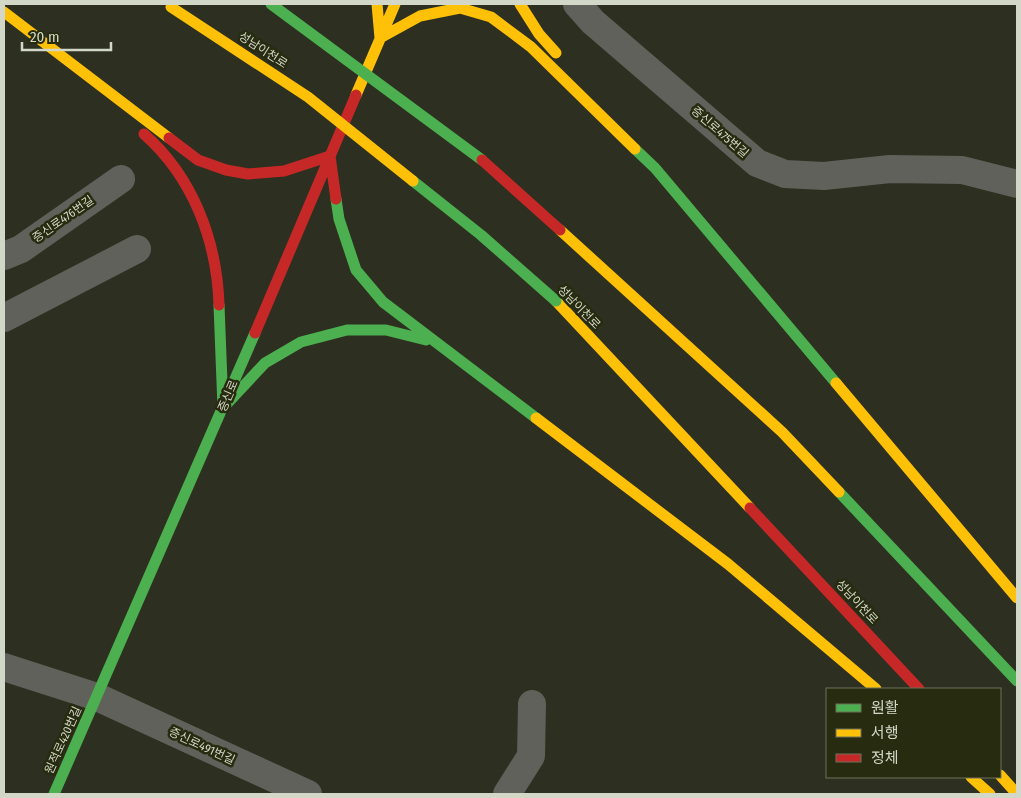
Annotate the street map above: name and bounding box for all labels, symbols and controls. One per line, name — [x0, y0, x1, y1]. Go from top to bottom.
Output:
scale bar — [22, 20, 111, 52]
text: 20 m — [30, 28, 60, 46]
street label: 성남이천로 — [236, 29, 290, 71]
street label: 증신로475번길 — [689, 103, 751, 161]
street label: 증신로476번길 — [30, 193, 96, 245]
street label: 성남이천로 — [555, 282, 603, 332]
street label: 증신로 — [215, 378, 241, 414]
street label: 성남이천로 — [833, 577, 881, 627]
legend — [826, 688, 1001, 778]
text: 원활 — [871, 699, 899, 717]
street label: 원적로420번길 — [42, 704, 84, 776]
text: 서행 — [871, 724, 899, 742]
street label: 증신로491번길 — [167, 725, 237, 767]
text: 정체 — [871, 749, 899, 767]

